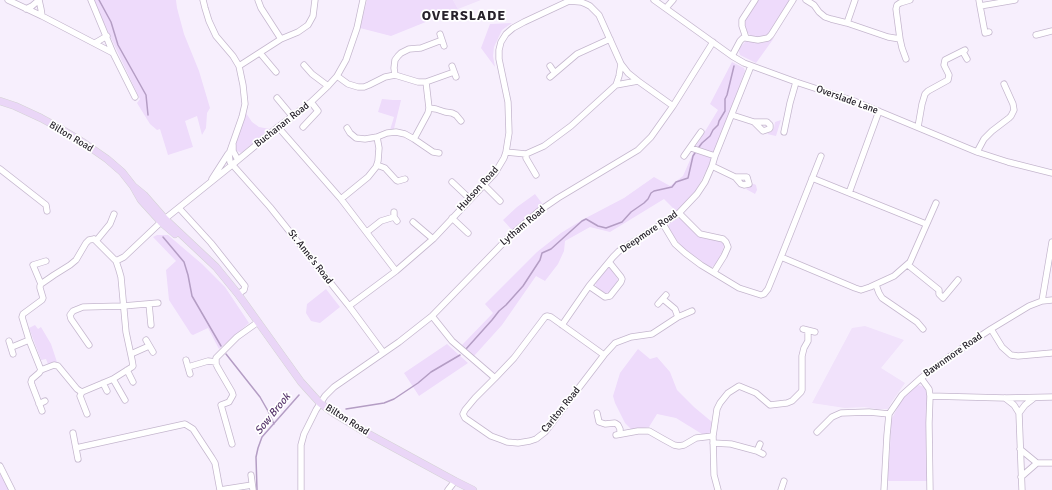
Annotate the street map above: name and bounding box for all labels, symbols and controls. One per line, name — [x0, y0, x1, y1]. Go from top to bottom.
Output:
district label: OVERSLADE — [422, 8, 506, 24]
street label: Overslade Lane — [814, 83, 880, 117]
street label: Buchanan Road — [252, 100, 312, 150]
street label: Bilton Road — [47, 119, 95, 155]
street label: Hudson Road — [455, 164, 501, 214]
street label: Lytham Road — [498, 204, 548, 248]
street label: Deepmore Road — [618, 208, 680, 256]
street label: St. Anne's Road — [285, 227, 335, 287]
street label: Bawnmore Road — [921, 330, 985, 380]
street label: Carlton Road — [539, 385, 583, 435]
water label: Sow Brook — [252, 391, 294, 437]
street label: Bilton Road — [323, 402, 371, 438]

